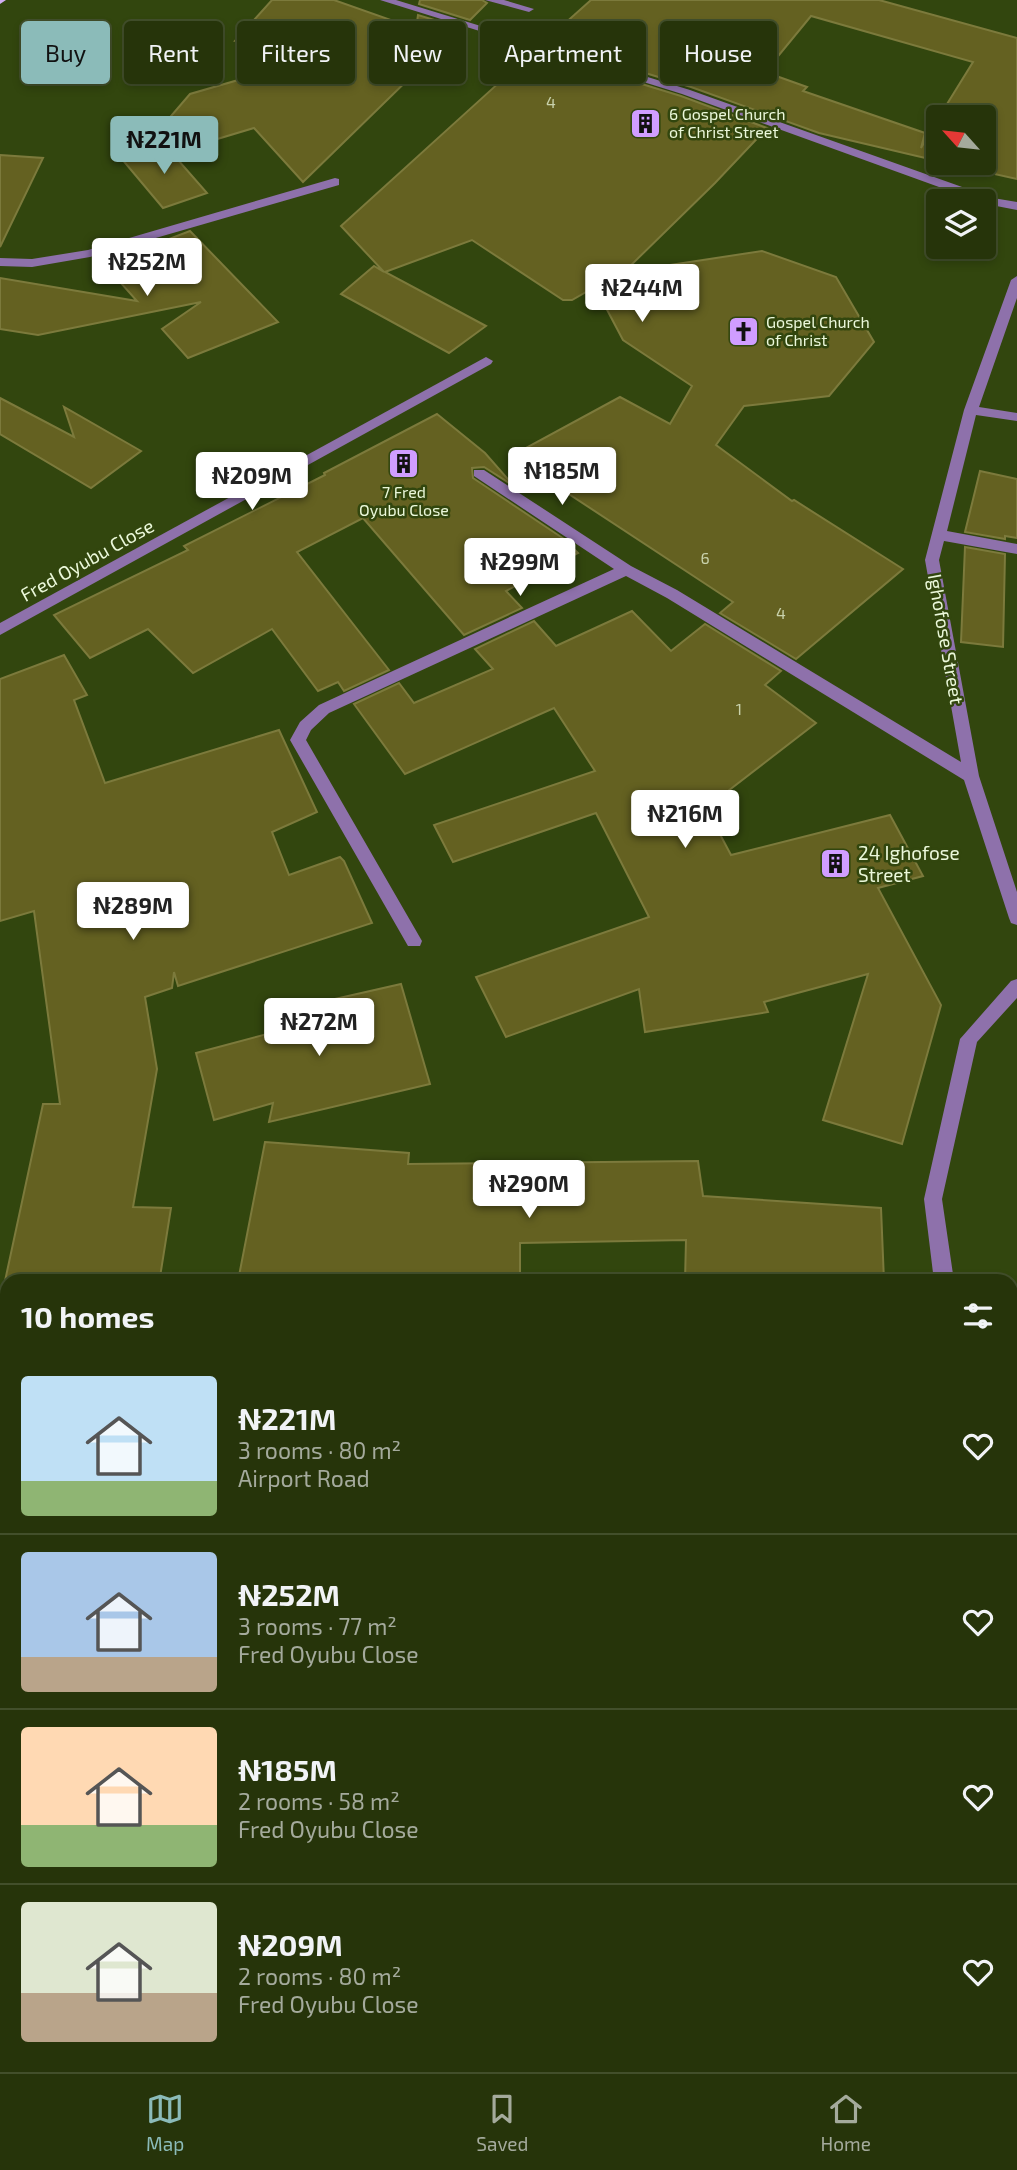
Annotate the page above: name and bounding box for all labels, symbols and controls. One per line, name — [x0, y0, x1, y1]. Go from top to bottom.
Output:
chip: Buy — [21, 21, 110, 84]
chip: Rent — [124, 21, 223, 84]
chip: Filters — [237, 21, 355, 84]
chip: New — [369, 21, 466, 84]
chip: Apartment — [480, 21, 646, 84]
chip: House — [660, 21, 777, 84]
house number: 4 — [546, 92, 556, 111]
place label: 6 Gospel Church of Christ Street — [669, 104, 786, 141]
north arrow — [926, 105, 996, 175]
map controls — [926, 105, 996, 259]
building icon: 6 Gospel Church of Christ Street — [629, 106, 663, 140]
pin: ₦221M — [115, 116, 213, 176]
text: ₦221M — [126, 125, 202, 153]
button: layers — [926, 189, 996, 259]
pin: ₦252M — [98, 238, 196, 298]
text: ₦252M — [108, 247, 186, 275]
pin: ₦244M — [593, 264, 691, 324]
text: ₦244M — [601, 273, 683, 301]
place label: Gospel Church of Christ — [766, 312, 870, 349]
church icon: Gospel Church of Christ — [726, 314, 760, 348]
building icon: 7 Fred Oyubu Close — [387, 446, 421, 480]
pin: ₦185M — [513, 448, 611, 507]
pin: ₦209M — [203, 452, 301, 512]
text: ₦185M — [524, 456, 600, 484]
text: ₦209M — [212, 461, 292, 489]
place label: 7 Fred Oyubu Close — [359, 482, 449, 519]
street label: Fred Oyubu Close — [16, 513, 158, 606]
pin: ₦299M — [471, 538, 569, 598]
text: ₦299M — [480, 547, 560, 575]
house number: 6 — [700, 548, 710, 567]
street label: Ighofose Street — [924, 572, 969, 706]
house number: 4 — [776, 603, 786, 622]
house number: 1 — [736, 699, 742, 718]
pin: ₦216M — [636, 790, 734, 850]
text: ₦216M — [647, 799, 723, 827]
place label: 24 Ighofose Street — [858, 841, 960, 886]
building icon: 24 Ighofose Street — [818, 847, 852, 881]
pin: ₦289M — [84, 883, 182, 942]
text: ₦289M — [93, 891, 173, 919]
pin: ₦272M — [270, 998, 368, 1058]
text: ₦272M — [280, 1007, 358, 1035]
pin: ₦290M — [480, 1160, 578, 1220]
text: ₦290M — [489, 1169, 569, 1197]
icon: filters — [959, 1297, 997, 1335]
text: 10 homes — [21, 1298, 154, 1334]
text: ₦221M — [238, 1400, 336, 1436]
icon: home — [77, 1404, 161, 1488]
icon: heart — [959, 1427, 997, 1465]
text: 3 rooms · 80 m² — [238, 1436, 401, 1464]
text: Airport Road — [238, 1464, 370, 1492]
text: ₦252M — [238, 1576, 340, 1612]
icon: home — [77, 1580, 161, 1664]
icon: heart — [959, 1603, 997, 1641]
text: 3 rooms · 77 m² — [238, 1612, 397, 1640]
text: Fred Oyubu Close — [238, 1640, 419, 1668]
text: ₦185M — [238, 1751, 337, 1787]
icon: home — [77, 1755, 161, 1839]
icon: heart — [959, 1778, 997, 1816]
text: 2 rooms · 58 m² — [238, 1787, 400, 1815]
text: Fred Oyubu Close — [238, 1815, 419, 1843]
text: ₦209M — [238, 1926, 343, 1962]
icon: home — [77, 1930, 161, 2014]
icon: heart — [959, 1953, 997, 1991]
text: 2 rooms · 80 m² — [238, 1962, 401, 1990]
text: Fred Oyubu Close — [238, 1990, 419, 2018]
tab: Map — [146, 2090, 184, 2155]
tab: Saved — [476, 2090, 528, 2155]
tab: Home — [821, 2090, 871, 2155]

